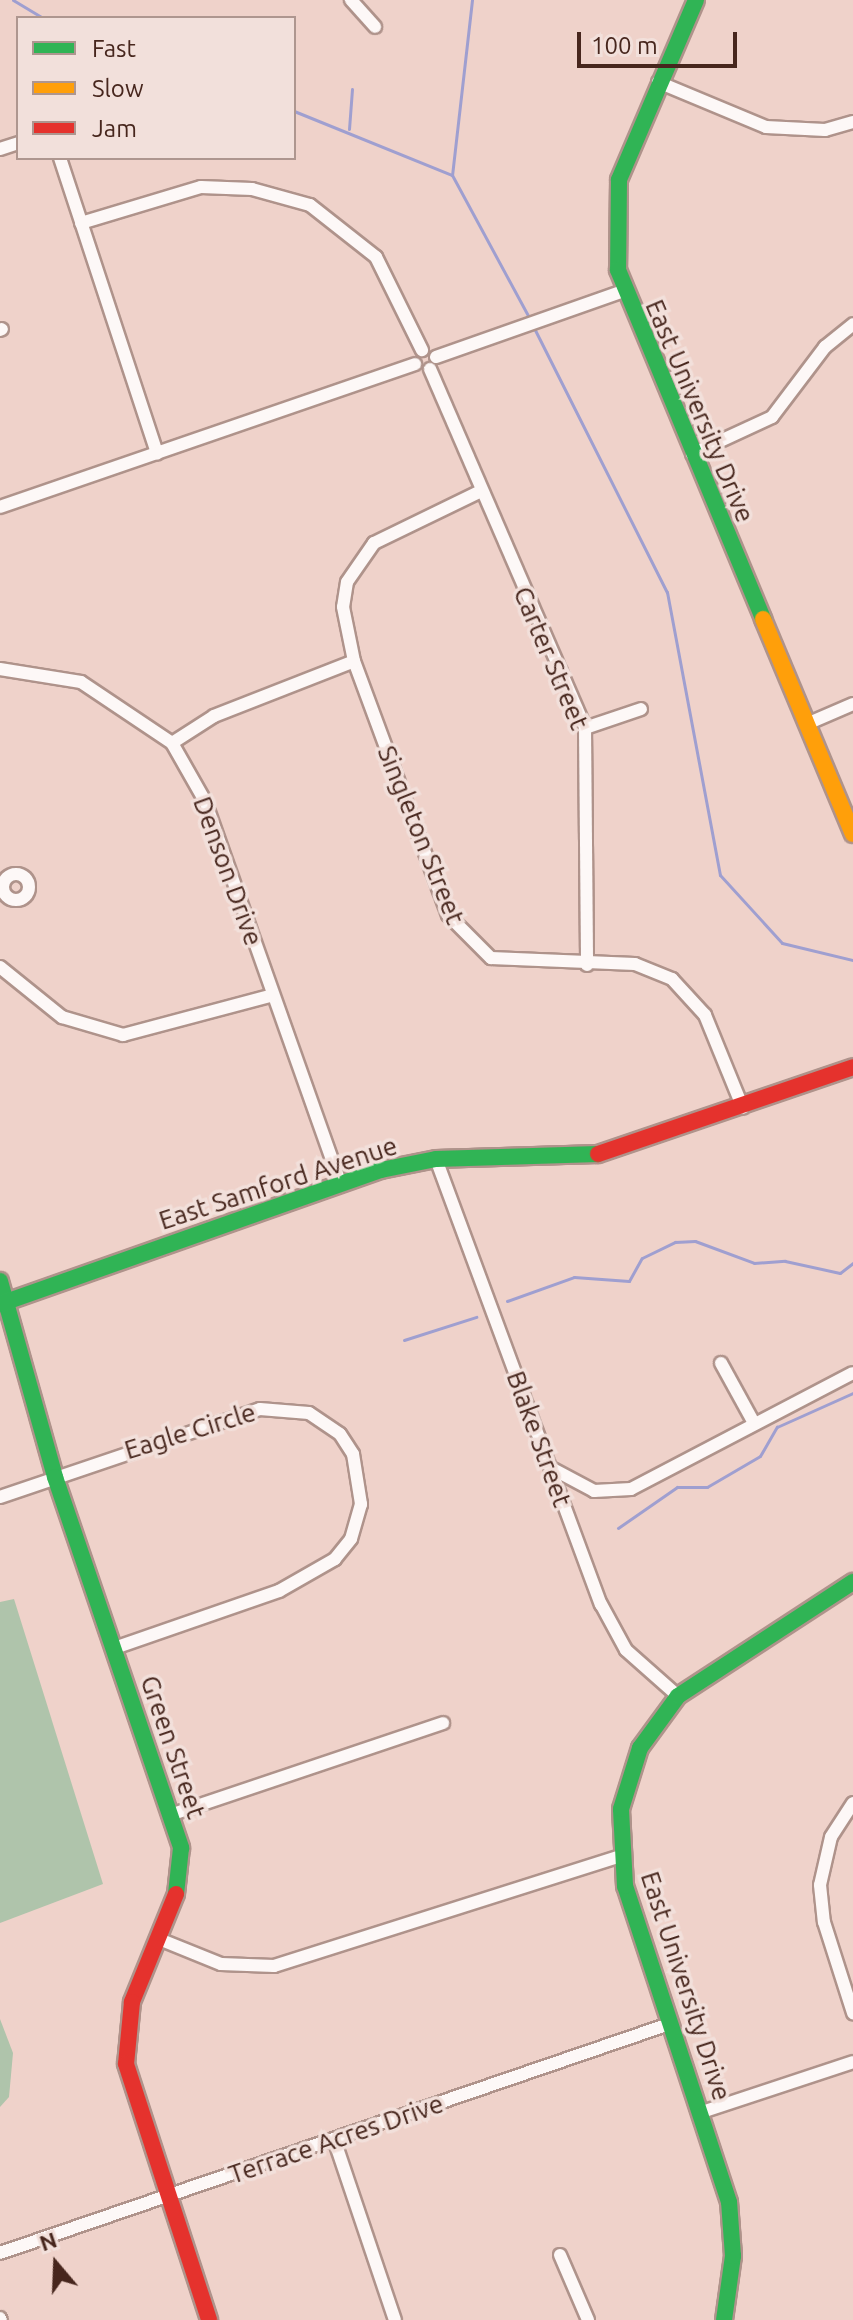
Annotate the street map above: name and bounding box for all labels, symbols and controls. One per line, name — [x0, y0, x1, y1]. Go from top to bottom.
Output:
legend — [16, 16, 296, 160]
scale bar — [581, 16, 741, 66]
text: 100 m — [591, 32, 658, 59]
text: Fast — [92, 35, 136, 62]
text: Slow — [92, 75, 144, 102]
text: Jam — [92, 115, 137, 142]
street label: East University Drive — [639, 295, 761, 527]
street label: Carter Street — [507, 582, 595, 734]
street label: Singleton Street — [371, 741, 471, 929]
street label: Denson Drive — [187, 792, 269, 950]
street label: East Samford Avenue — [155, 1130, 401, 1236]
street label: Blake Street — [500, 1367, 578, 1511]
street label: Eagle Circle — [121, 1396, 259, 1466]
street label: Green Street — [134, 1671, 212, 1823]
street label: East University Drive — [634, 1868, 738, 2104]
street label: Terrace Acres Drive — [225, 2088, 447, 2190]
north arrow — [16, 2224, 96, 2304]
text: N — [36, 2226, 60, 2255]

